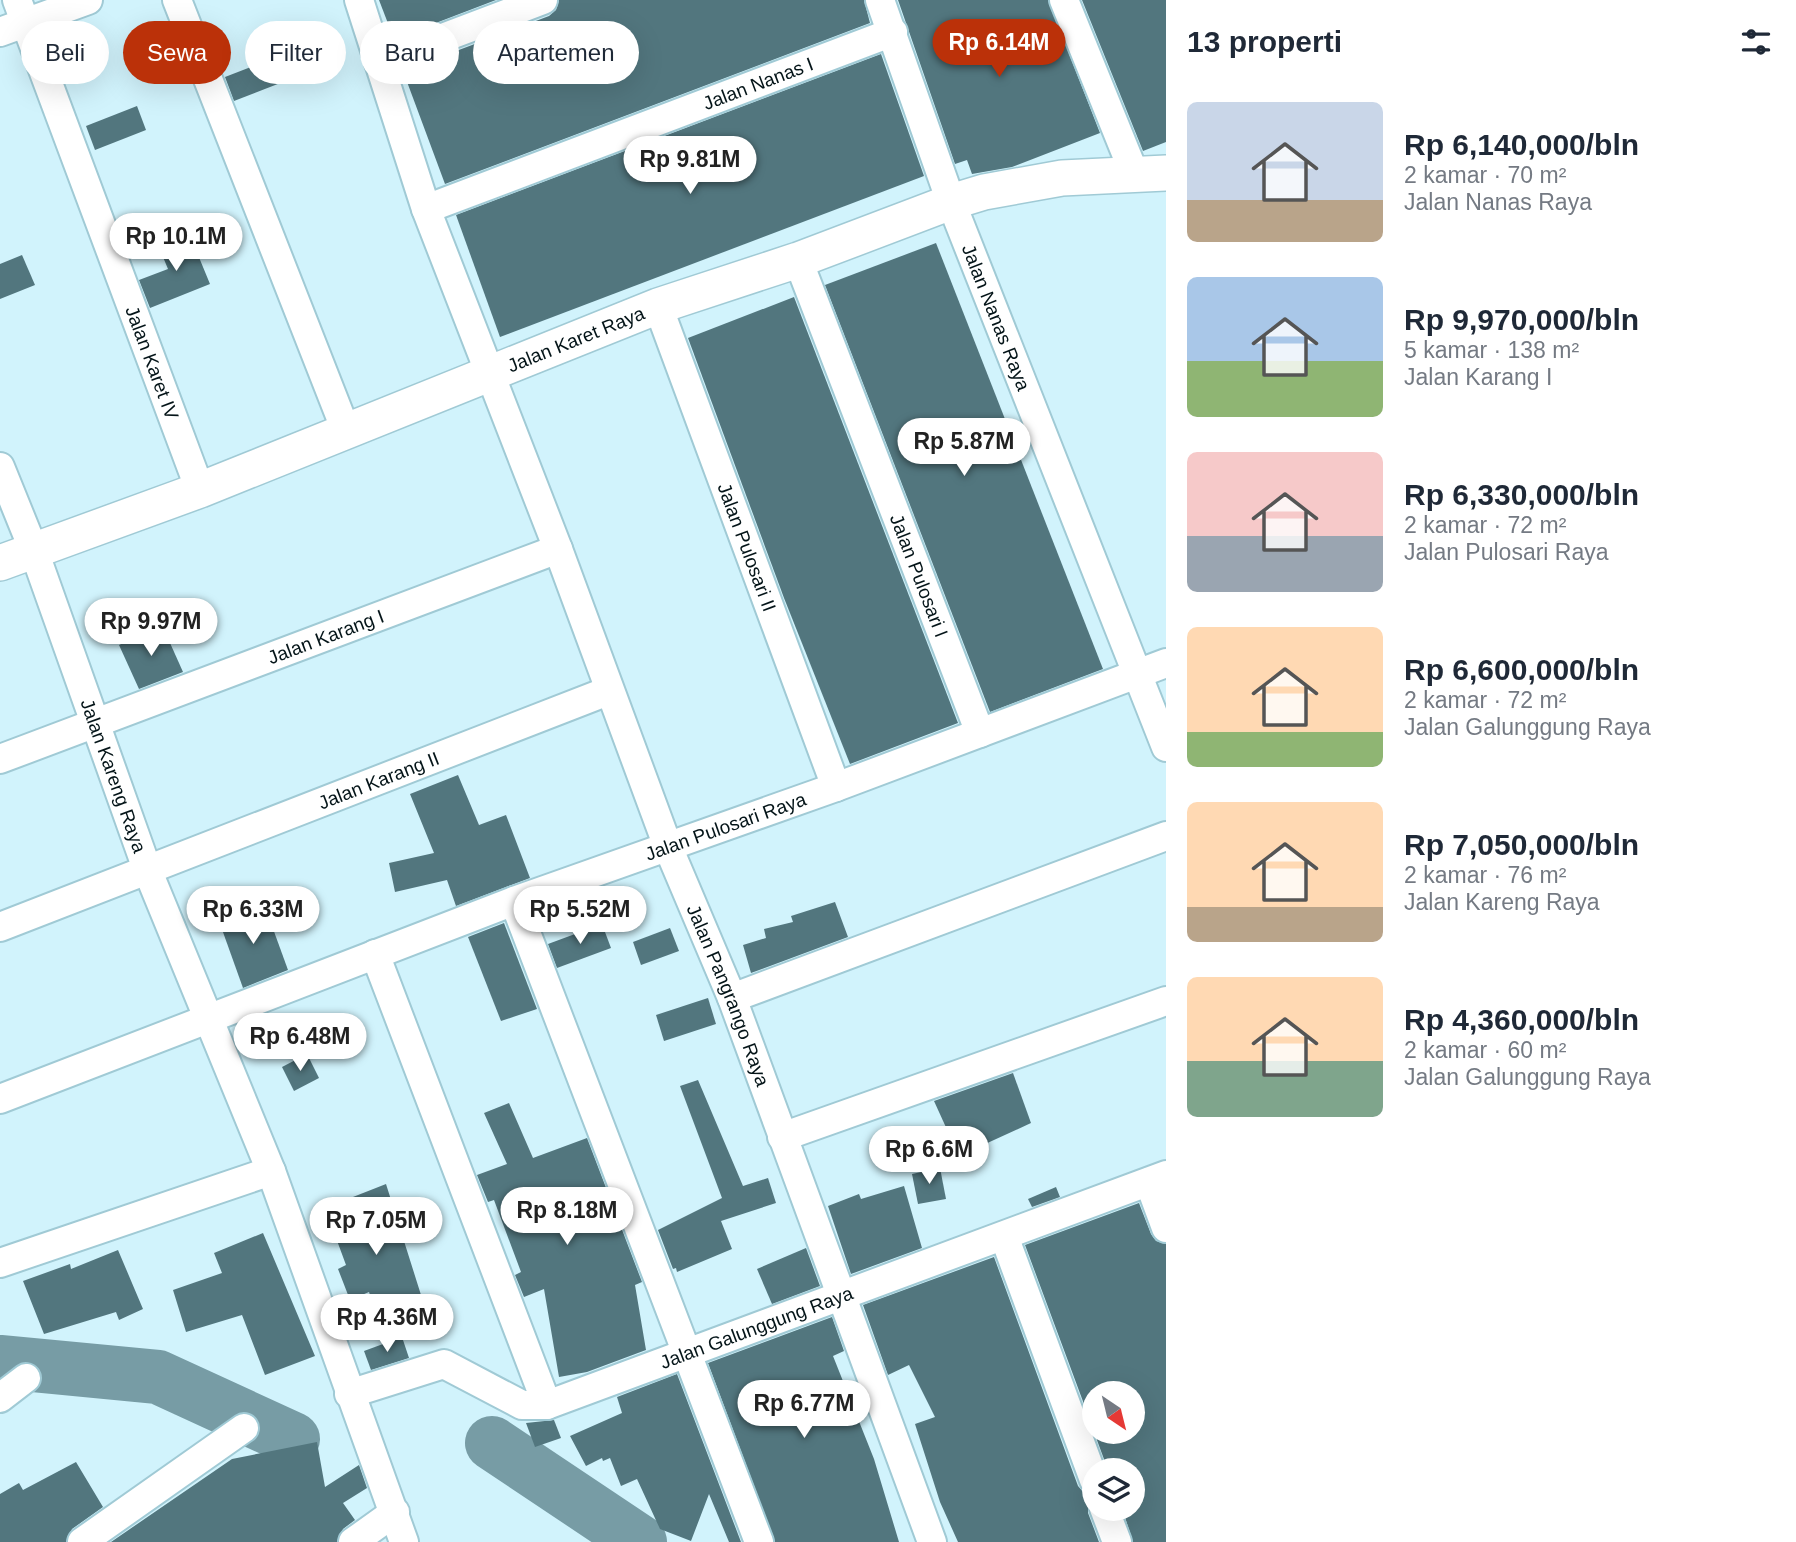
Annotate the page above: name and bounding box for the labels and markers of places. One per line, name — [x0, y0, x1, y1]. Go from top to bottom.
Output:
pin: Rp 6.14M — [927, 20, 1071, 79]
pin: Rp 9.81M — [618, 136, 762, 196]
pin: Rp 10.1M — [104, 214, 248, 273]
pin: Rp 5.87M — [892, 419, 1036, 478]
pin: Rp 9.97M — [79, 598, 223, 658]
pin: Rp 6.33M — [181, 886, 325, 946]
pin: Rp 5.52M — [508, 886, 652, 946]
pin: Rp 6.48M — [228, 1014, 372, 1073]
pin: Rp 6.6M — [864, 1126, 994, 1186]
pin: Rp 8.18M — [495, 1188, 639, 1247]
pin: Rp 7.05M — [304, 1198, 448, 1257]
pin: Rp 4.36M — [315, 1294, 459, 1354]
pin: Rp 6.77M — [732, 1380, 876, 1440]

